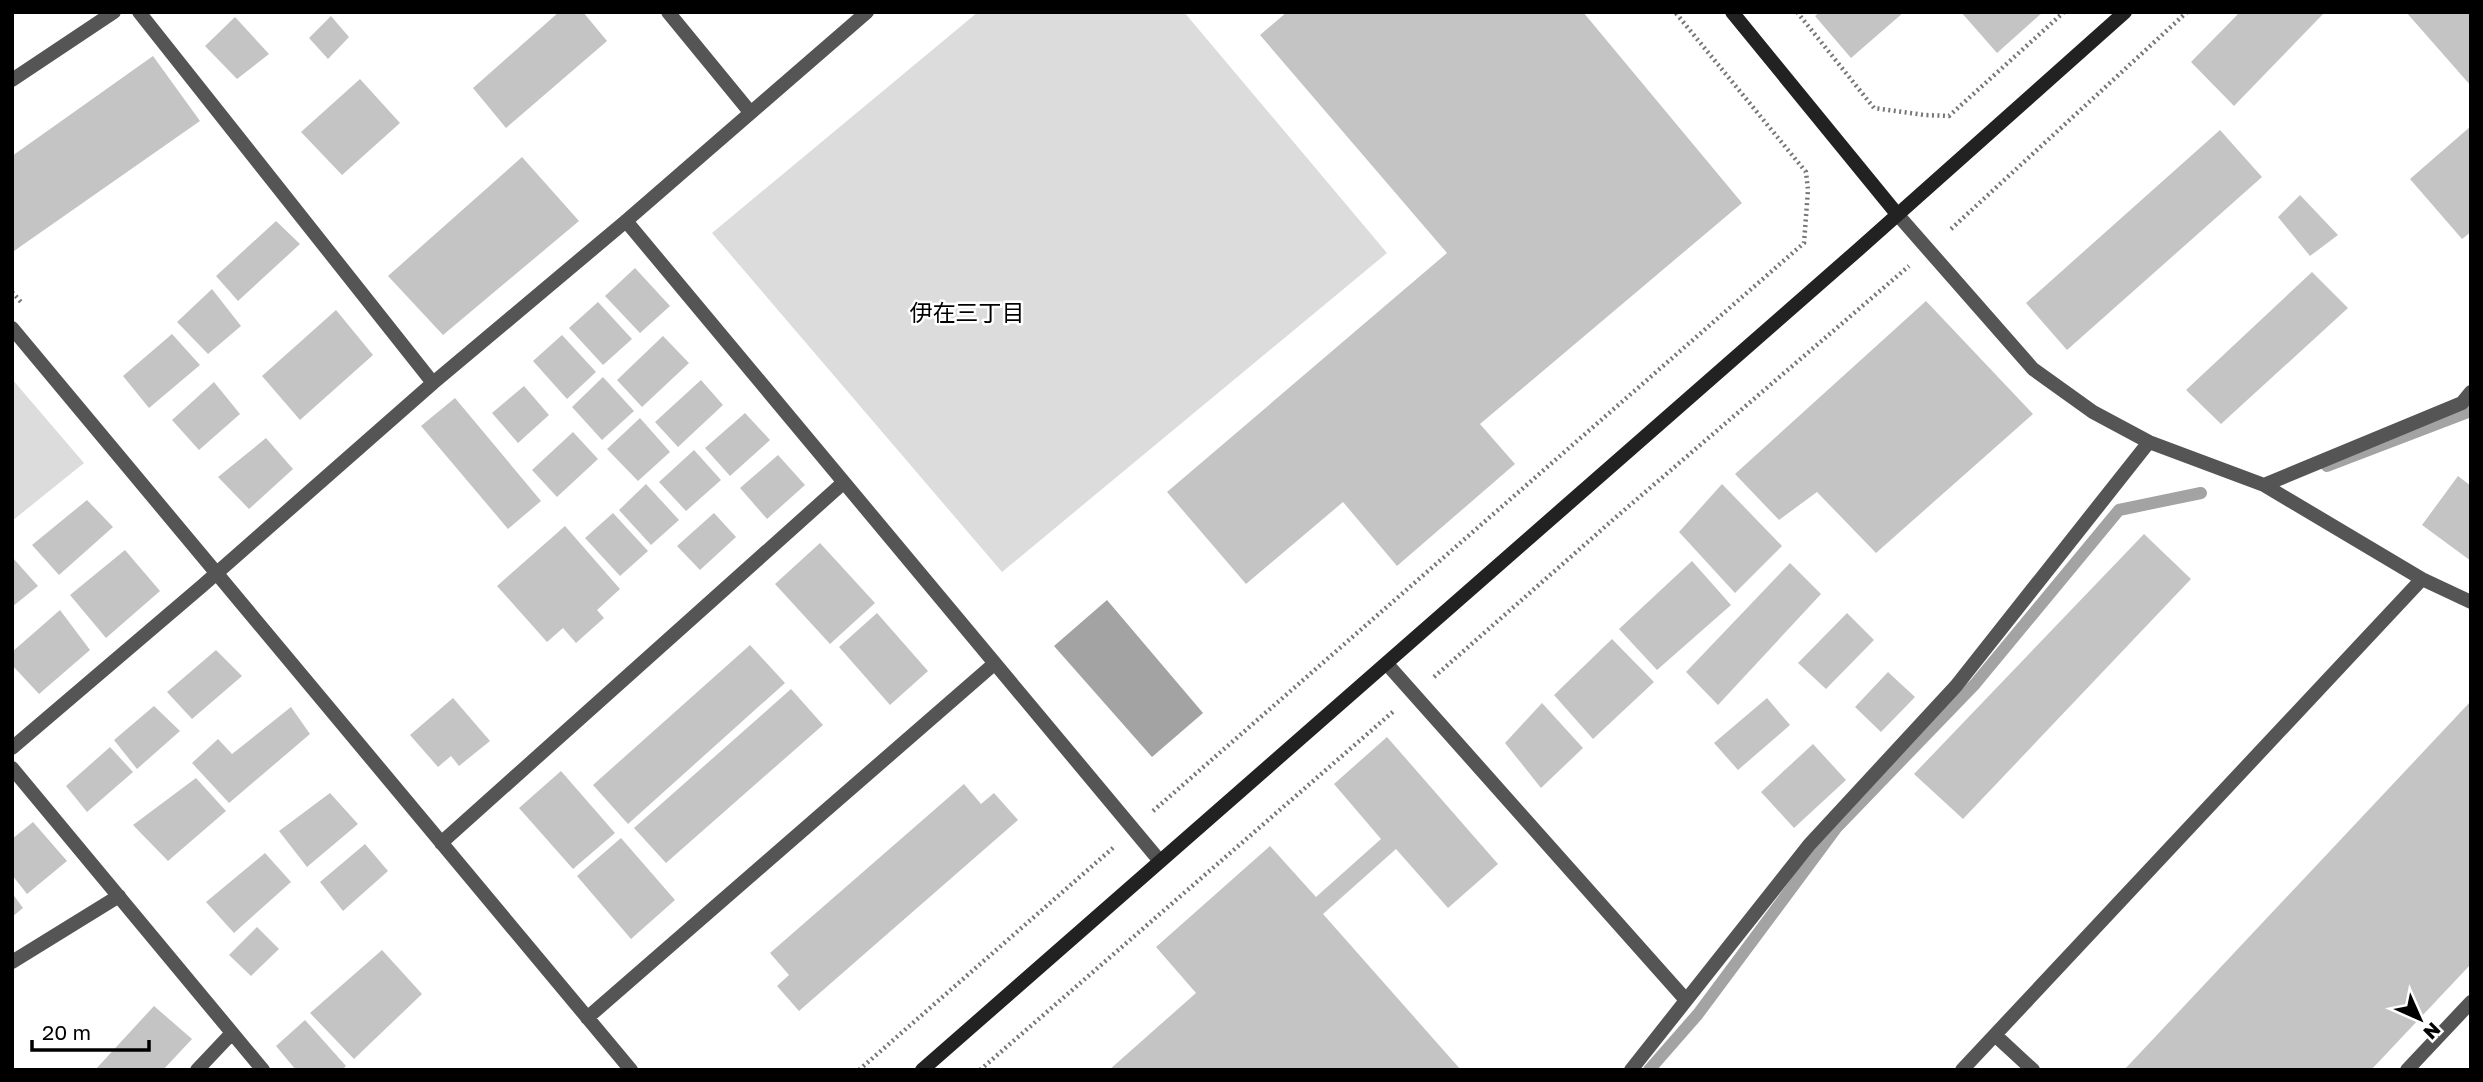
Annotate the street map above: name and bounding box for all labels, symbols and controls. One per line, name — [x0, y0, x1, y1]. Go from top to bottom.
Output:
district label: 伊在三丁目 — [910, 298, 1025, 326]
north arrow — [2385, 984, 2455, 1054]
scale bar — [32, 1009, 149, 1052]
text: N — [2419, 1018, 2446, 1045]
text: 20 m — [42, 1019, 91, 1045]

